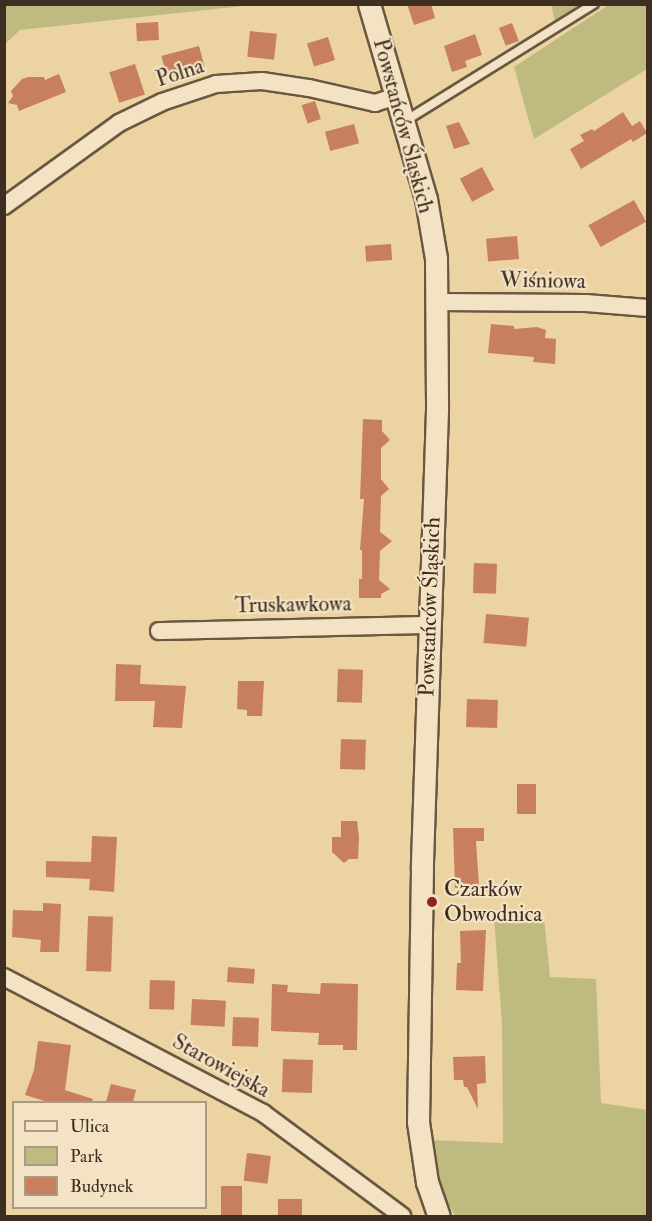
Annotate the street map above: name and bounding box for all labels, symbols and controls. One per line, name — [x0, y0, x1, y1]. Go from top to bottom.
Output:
street label: Powstańców Śląskich — [367, 36, 439, 216]
street label: Polna — [153, 53, 207, 93]
street label: Wiśniowa — [500, 267, 586, 295]
street label: Powstańców Śląskich — [414, 517, 446, 697]
street label: Truskawkowa — [234, 591, 352, 619]
place label: Czarków Obwodnica — [444, 876, 542, 927]
marker: Czarków Obwodnica — [425, 895, 439, 909]
street label: Starowiejska — [168, 1028, 274, 1104]
legend — [12, 1101, 207, 1209]
text: Ulica — [70, 1115, 109, 1138]
text: Park — [70, 1145, 103, 1168]
text: Budynek — [70, 1175, 133, 1198]

